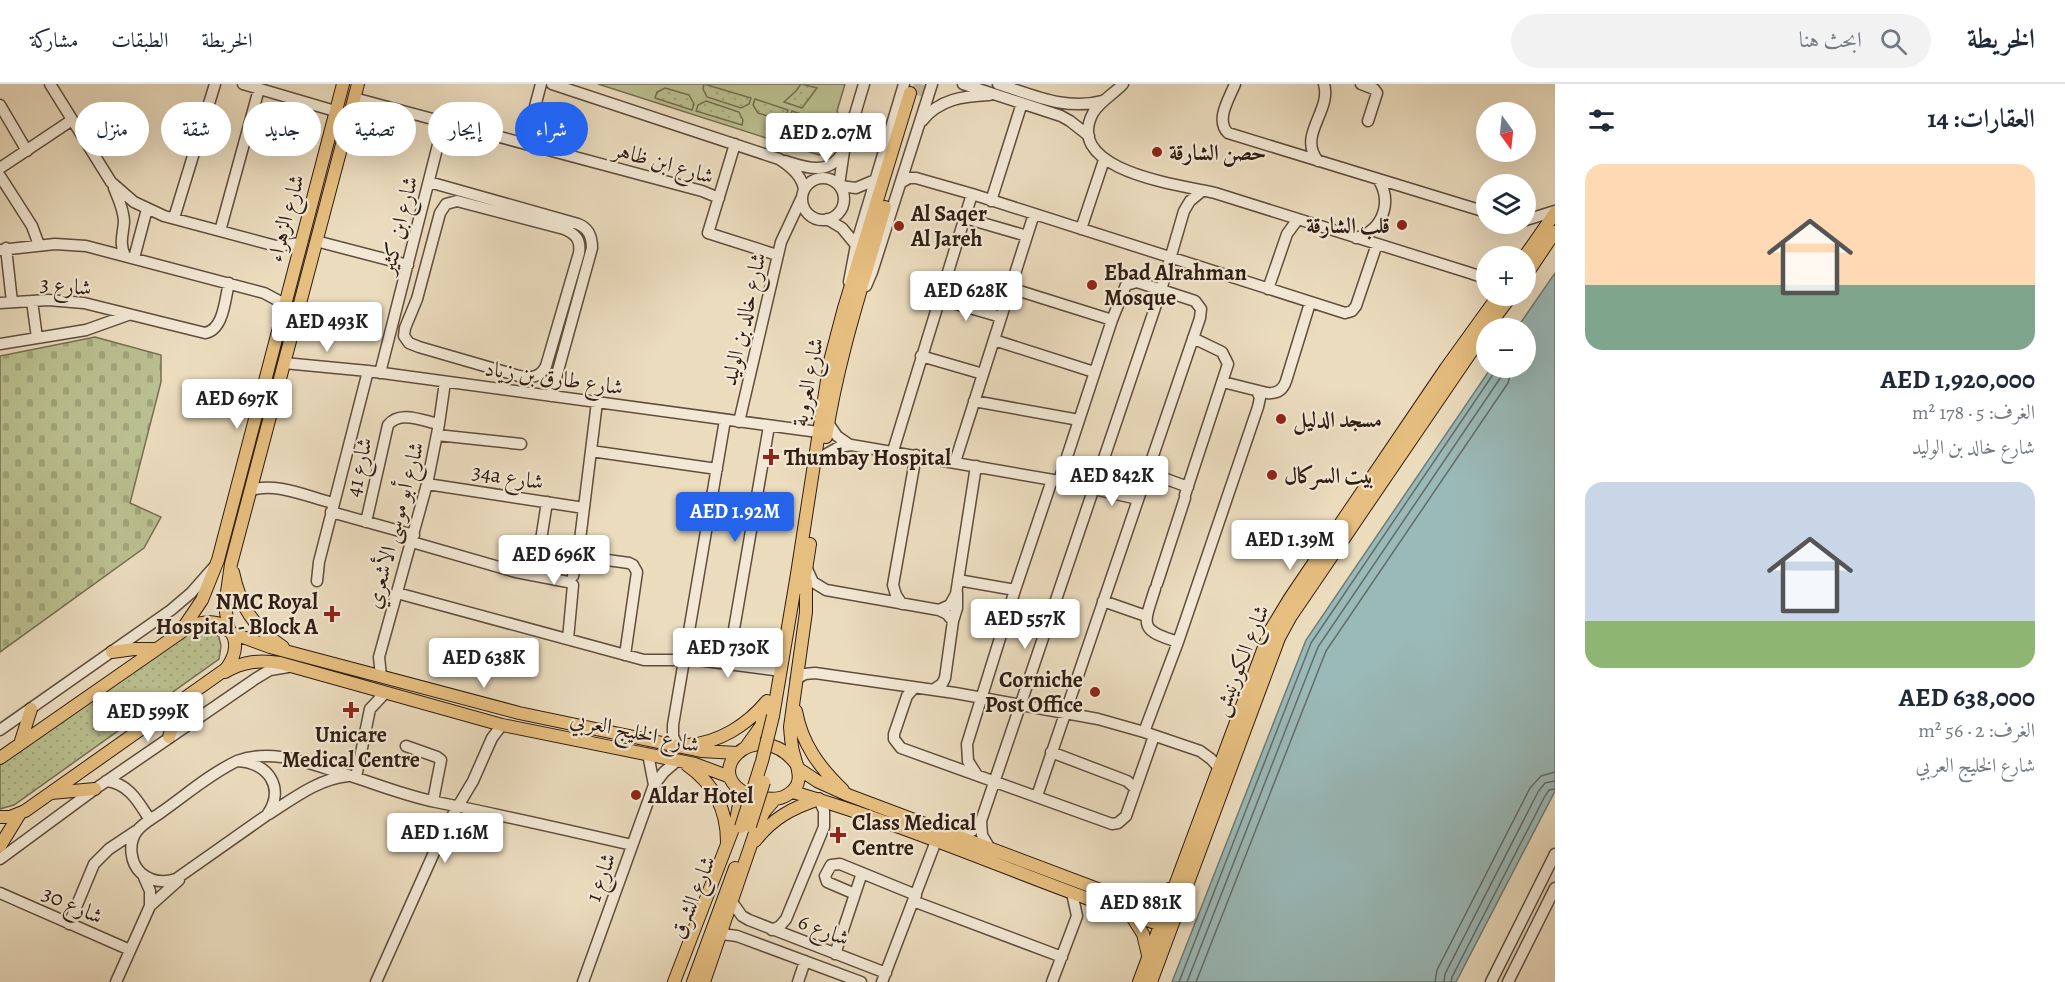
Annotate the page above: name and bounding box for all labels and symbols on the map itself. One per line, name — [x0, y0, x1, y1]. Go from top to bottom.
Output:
north arrow — [1476, 102, 1536, 162]
pin: AED 2.07M — [757, 113, 895, 164]
street label: شارع ابن ظاهر — [607, 134, 717, 194]
place label: حصن الشارقة — [1169, 138, 1266, 168]
marker: حصن الشارقة — [1150, 145, 1164, 159]
street label: شارع الزهراء — [260, 171, 315, 266]
street label: شارع ابن كثير — [372, 173, 429, 280]
place label: Al Saqer Al Jareh — [910, 199, 987, 254]
place label: قلب الشارقة — [1306, 211, 1390, 241]
marker: قلب الشارقة — [1395, 218, 1409, 232]
marker: Al Saqer Al Jareh — [892, 219, 906, 233]
street label: شارع خالد بن الوليد — [714, 250, 777, 389]
place label: Ebad Alrahman Mosque — [1104, 258, 1247, 313]
street label: شارع 3 — [39, 269, 93, 306]
pin: AED 628K — [904, 271, 1028, 322]
marker: Ebad Alrahman Mosque — [1085, 278, 1099, 292]
pin: AED 493K — [265, 302, 389, 353]
street label: شارع العروبة — [785, 335, 834, 430]
street label: شارع طارق بن زياد — [482, 353, 625, 406]
pin: AED 697K — [175, 379, 299, 430]
place label: مسجد الدليل — [1293, 405, 1382, 435]
marker: مسجد الدليل — [1274, 412, 1288, 426]
street label: شارع 41 — [338, 435, 383, 500]
street label: شارع أبو موسى الأشعري — [357, 438, 435, 613]
place label: Thumbay Hospital — [784, 443, 951, 473]
marker: Thumbay Hospital — [762, 448, 780, 466]
pin: AED 842K — [1050, 456, 1174, 507]
street label: 34a شارع — [470, 457, 546, 500]
place label: بيت السركال — [1284, 461, 1374, 491]
marker: بيت السركال — [1265, 468, 1279, 482]
pin: AED 1.92M — [666, 492, 804, 543]
pin: AED 1.39M — [1221, 520, 1359, 571]
pin: AED 696K — [492, 535, 616, 586]
place label: NMC Royal Hospital - Block A — [156, 587, 318, 642]
pin: AED 557K — [963, 599, 1087, 650]
street label: شارع الكورنيش — [1205, 600, 1280, 722]
marker: NMC Royal Hospital - Block A — [323, 605, 341, 623]
pin: AED 730K — [666, 628, 790, 679]
pin: AED 638K — [422, 638, 546, 689]
place label: Corniche Post Office — [985, 665, 1083, 720]
marker: Corniche Post Office — [1088, 685, 1102, 699]
pin: AED 599K — [86, 692, 210, 743]
marker: Unicare Medical Centre — [342, 701, 360, 719]
street label: شارع الخليج العربي — [567, 704, 702, 764]
place label: Unicare Medical Centre — [282, 720, 420, 775]
place label: Aldar Hotel — [647, 781, 753, 811]
marker: Aldar Hotel — [629, 788, 643, 802]
place label: Class Medical Centre — [852, 808, 976, 863]
pin: AED 1.16M — [376, 813, 514, 864]
marker: Class Medical Centre — [829, 826, 847, 844]
street label: شارع 1 — [578, 849, 626, 907]
street label: شارع الشرق — [663, 852, 726, 944]
street label: شارع 30 — [36, 878, 108, 934]
pin: AED 881K — [1079, 883, 1203, 934]
street label: شارع 6 — [793, 906, 854, 956]

